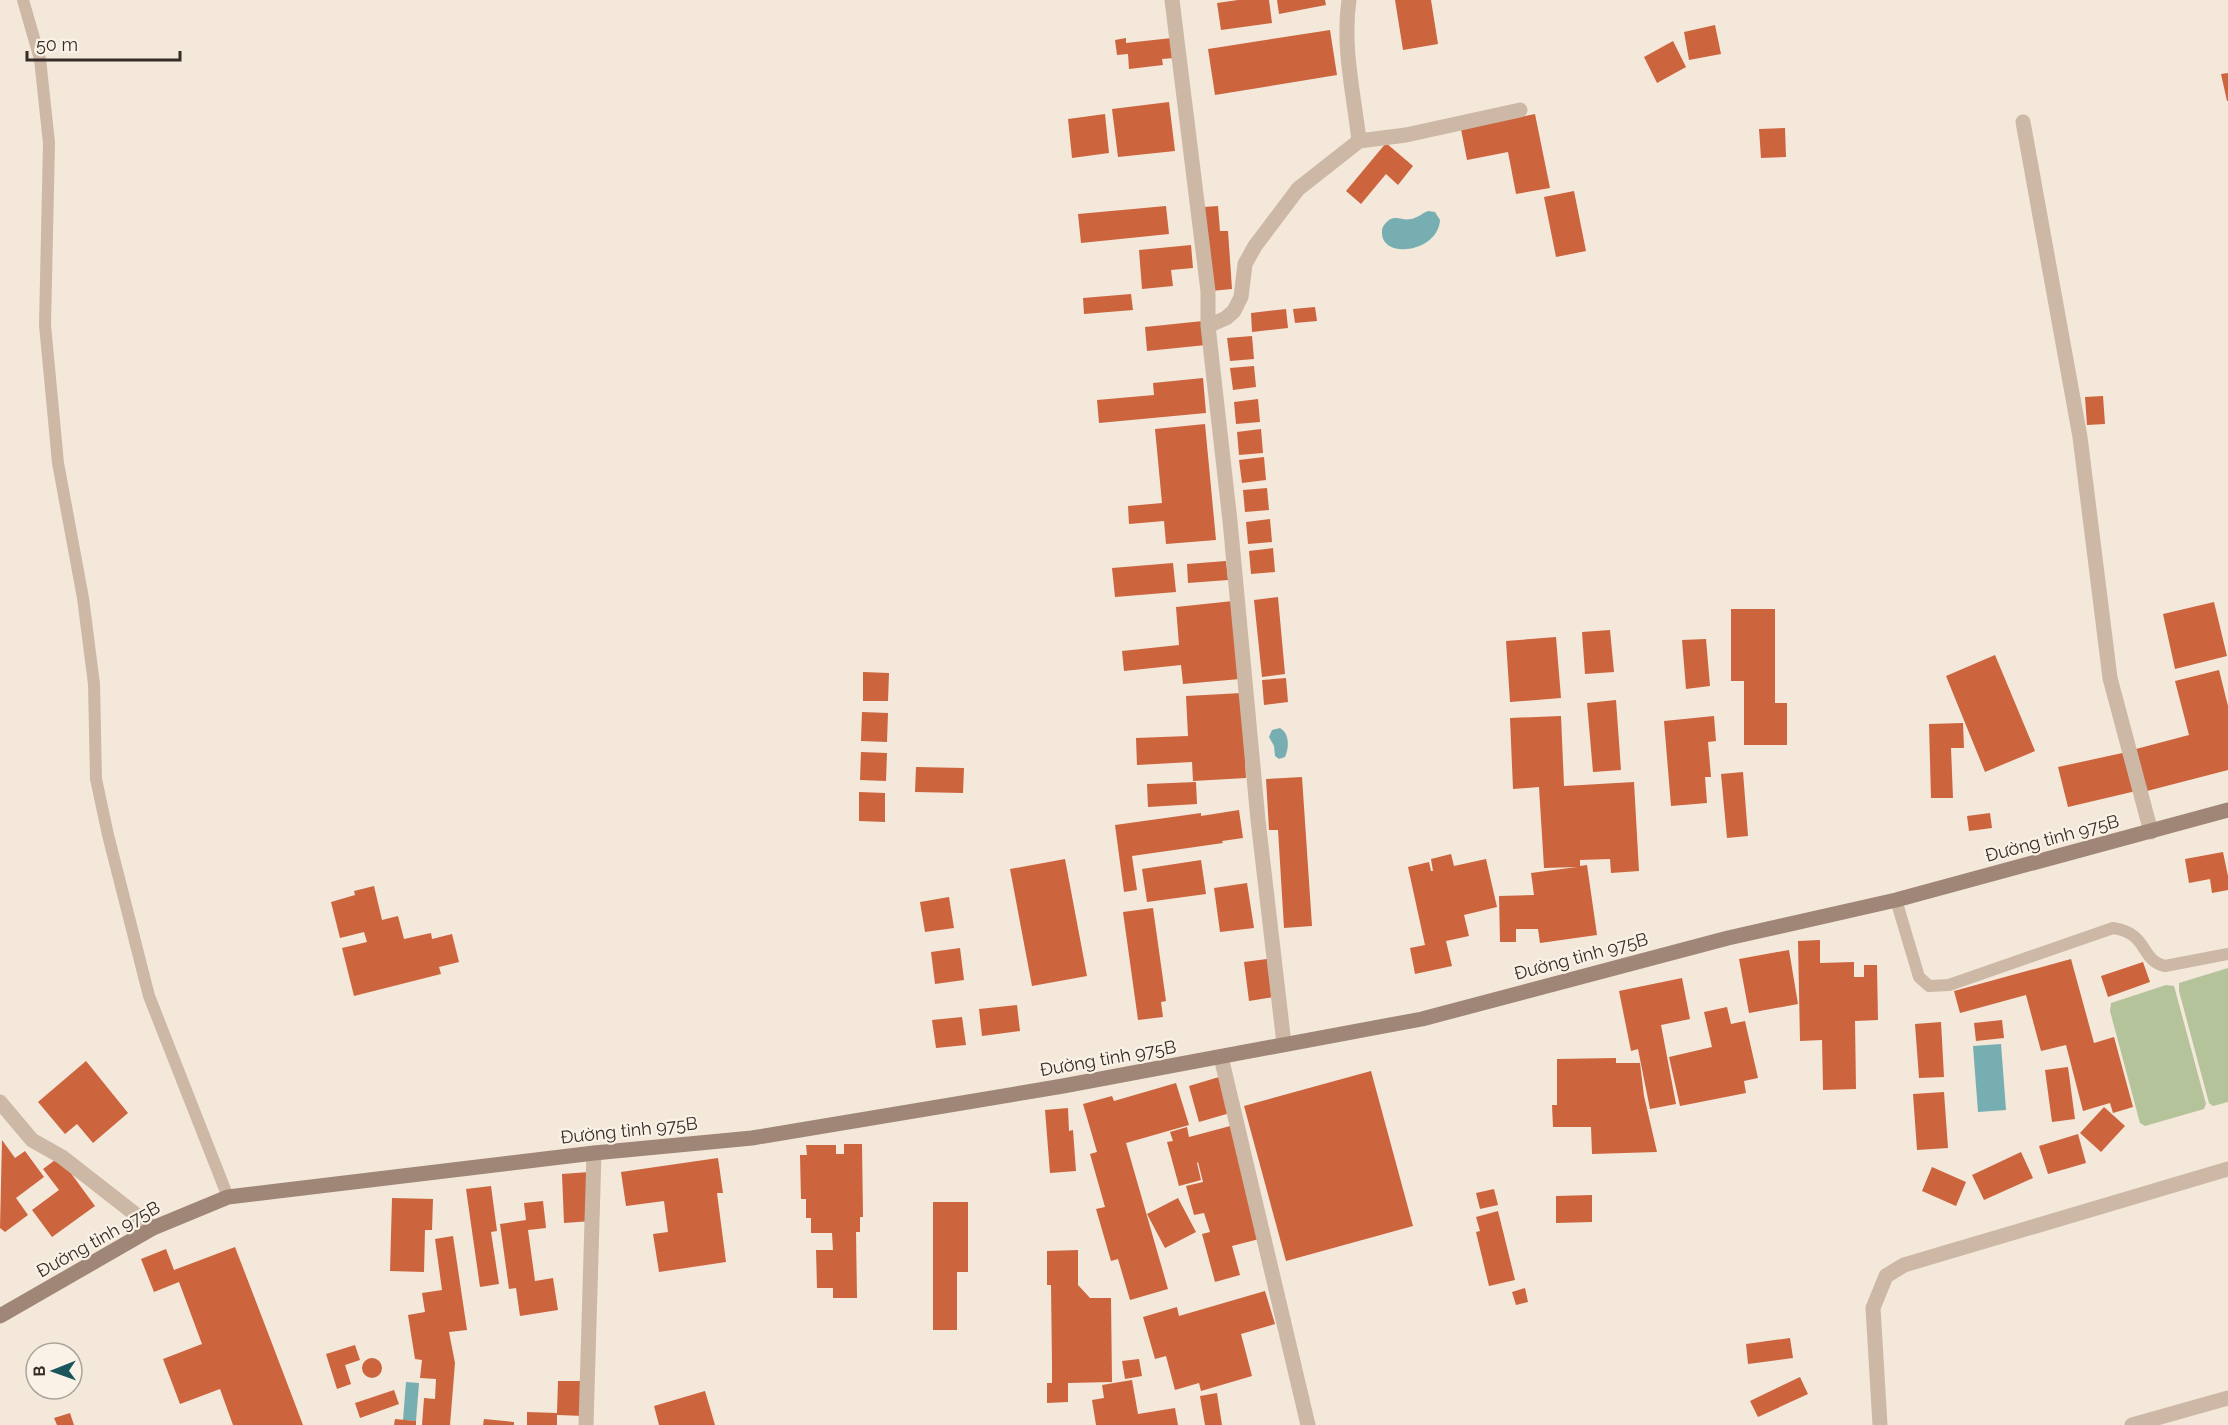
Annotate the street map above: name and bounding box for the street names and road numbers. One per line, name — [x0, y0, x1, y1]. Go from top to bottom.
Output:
street label: Đường tỉnh 975B — [1983, 810, 2121, 866]
street label: Đường tỉnh 975B — [1512, 928, 1650, 984]
street label: Đường tỉnh 975B — [1038, 1036, 1178, 1080]
street label: Đường tỉnh 975B — [559, 1112, 699, 1148]
street label: Đường tỉnh 975B — [33, 1196, 163, 1282]

